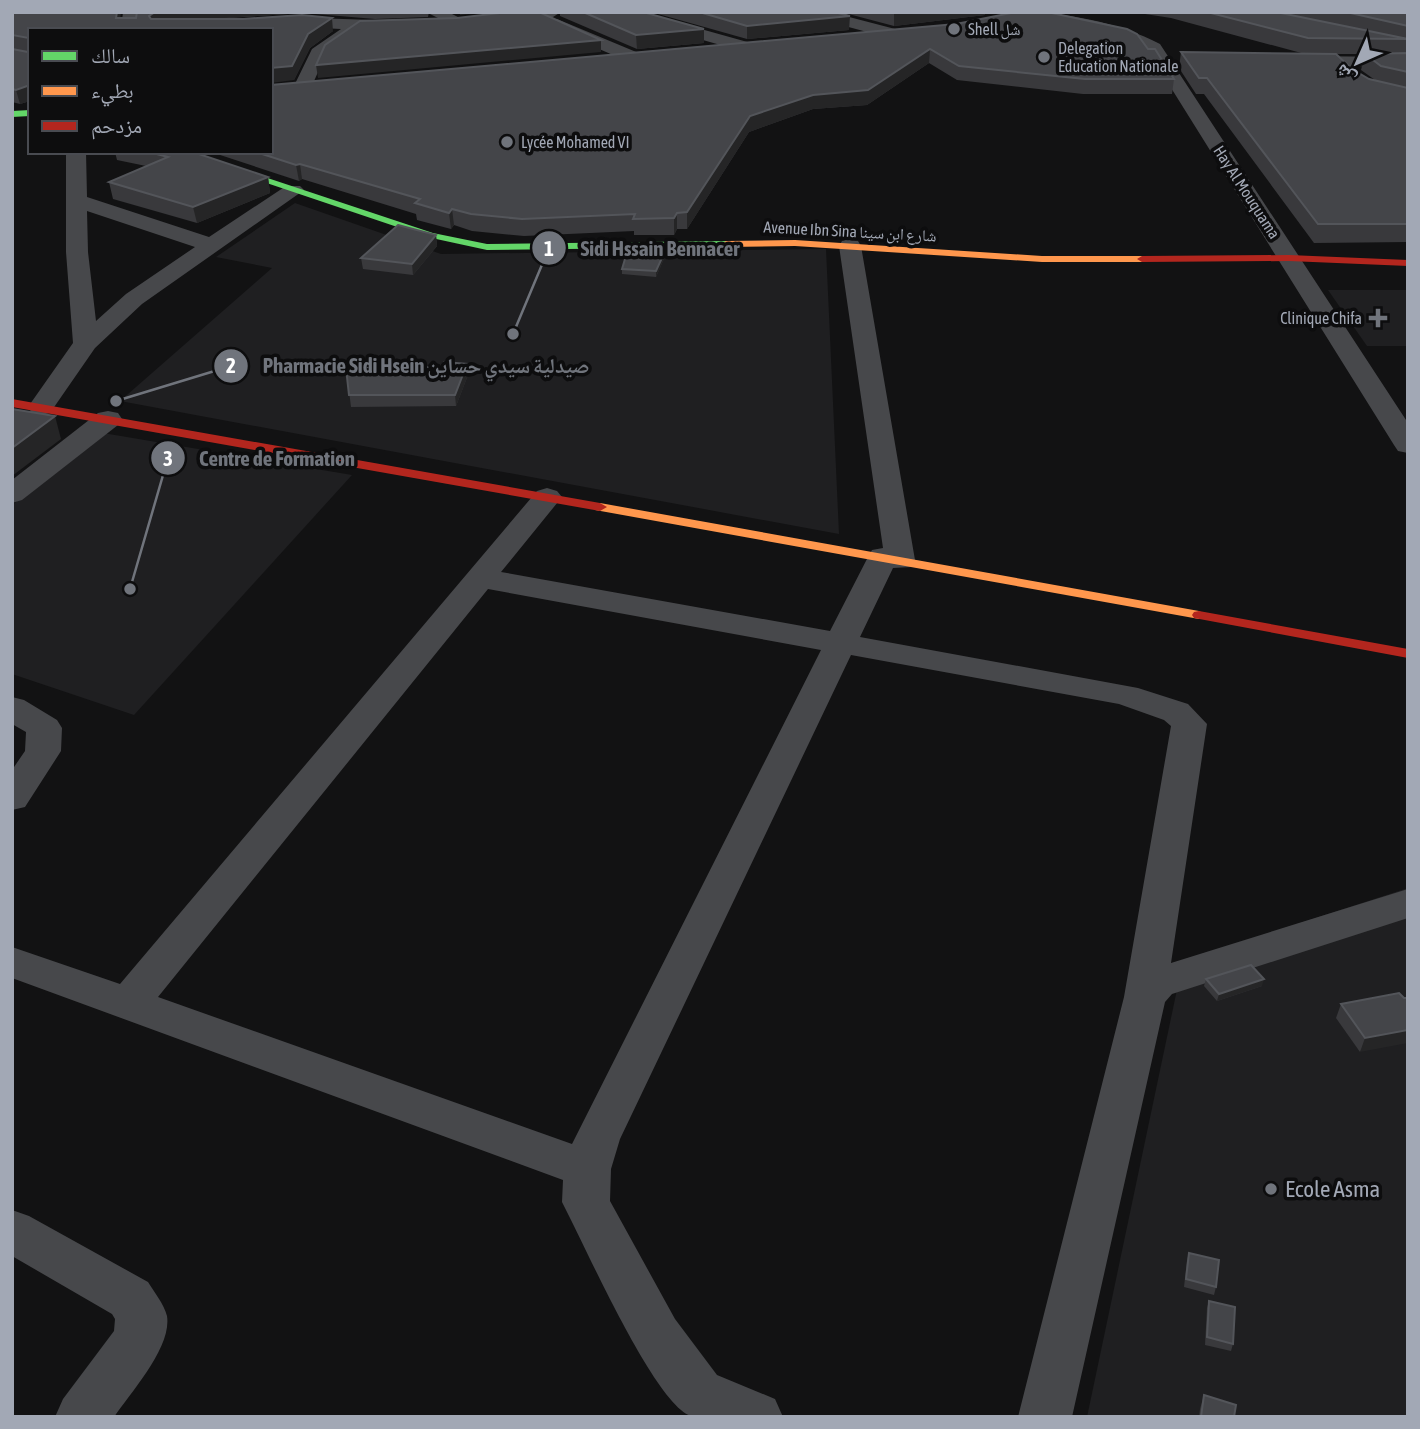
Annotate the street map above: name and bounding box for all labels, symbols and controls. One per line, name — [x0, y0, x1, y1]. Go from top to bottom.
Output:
place label: Shell شل — [968, 20, 1020, 40]
marker: Shell شل — [946, 21, 962, 37]
legend — [28, 28, 273, 154]
north arrow — [1322, 28, 1392, 98]
place label: Delegation Education Nationale — [1058, 39, 1178, 75]
text: سالك — [91, 43, 130, 67]
marker: Delegation Education Nationale — [1036, 49, 1052, 65]
text: ش — [1330, 59, 1361, 90]
text: بطيء — [91, 78, 134, 107]
text: مزدحم — [91, 113, 142, 140]
place label: Lycée Mohamed VI — [521, 133, 630, 152]
marker: Lycée Mohamed VI — [499, 134, 515, 150]
street label: Hay Al Mouquama — [1209, 142, 1284, 243]
street label: Avenue Ibn Sina شارع ابن سينا — [763, 217, 937, 247]
callout: Sidi Hssain Bennacer — [532, 227, 754, 269]
text: 1 — [544, 236, 554, 260]
text: Sidi Hssain Bennacer — [580, 236, 740, 260]
marker: Clinique Chifa — [1368, 308, 1388, 328]
place label: Clinique Chifa — [1280, 309, 1362, 328]
callout: Pharmacie Sidi Hsein صيدلية سيدي حساين — [213, 345, 603, 387]
text: 2 — [226, 353, 236, 377]
text: Pharmacie Sidi Hsein صيدلية سيدي حساين — [263, 353, 589, 382]
callout: Centre de Formation — [150, 437, 369, 479]
text: 3 — [163, 446, 173, 470]
text: Centre de Formation — [199, 446, 355, 470]
place label: Ecole Asma — [1285, 1176, 1380, 1202]
marker: Ecole Asma — [1263, 1181, 1279, 1197]

